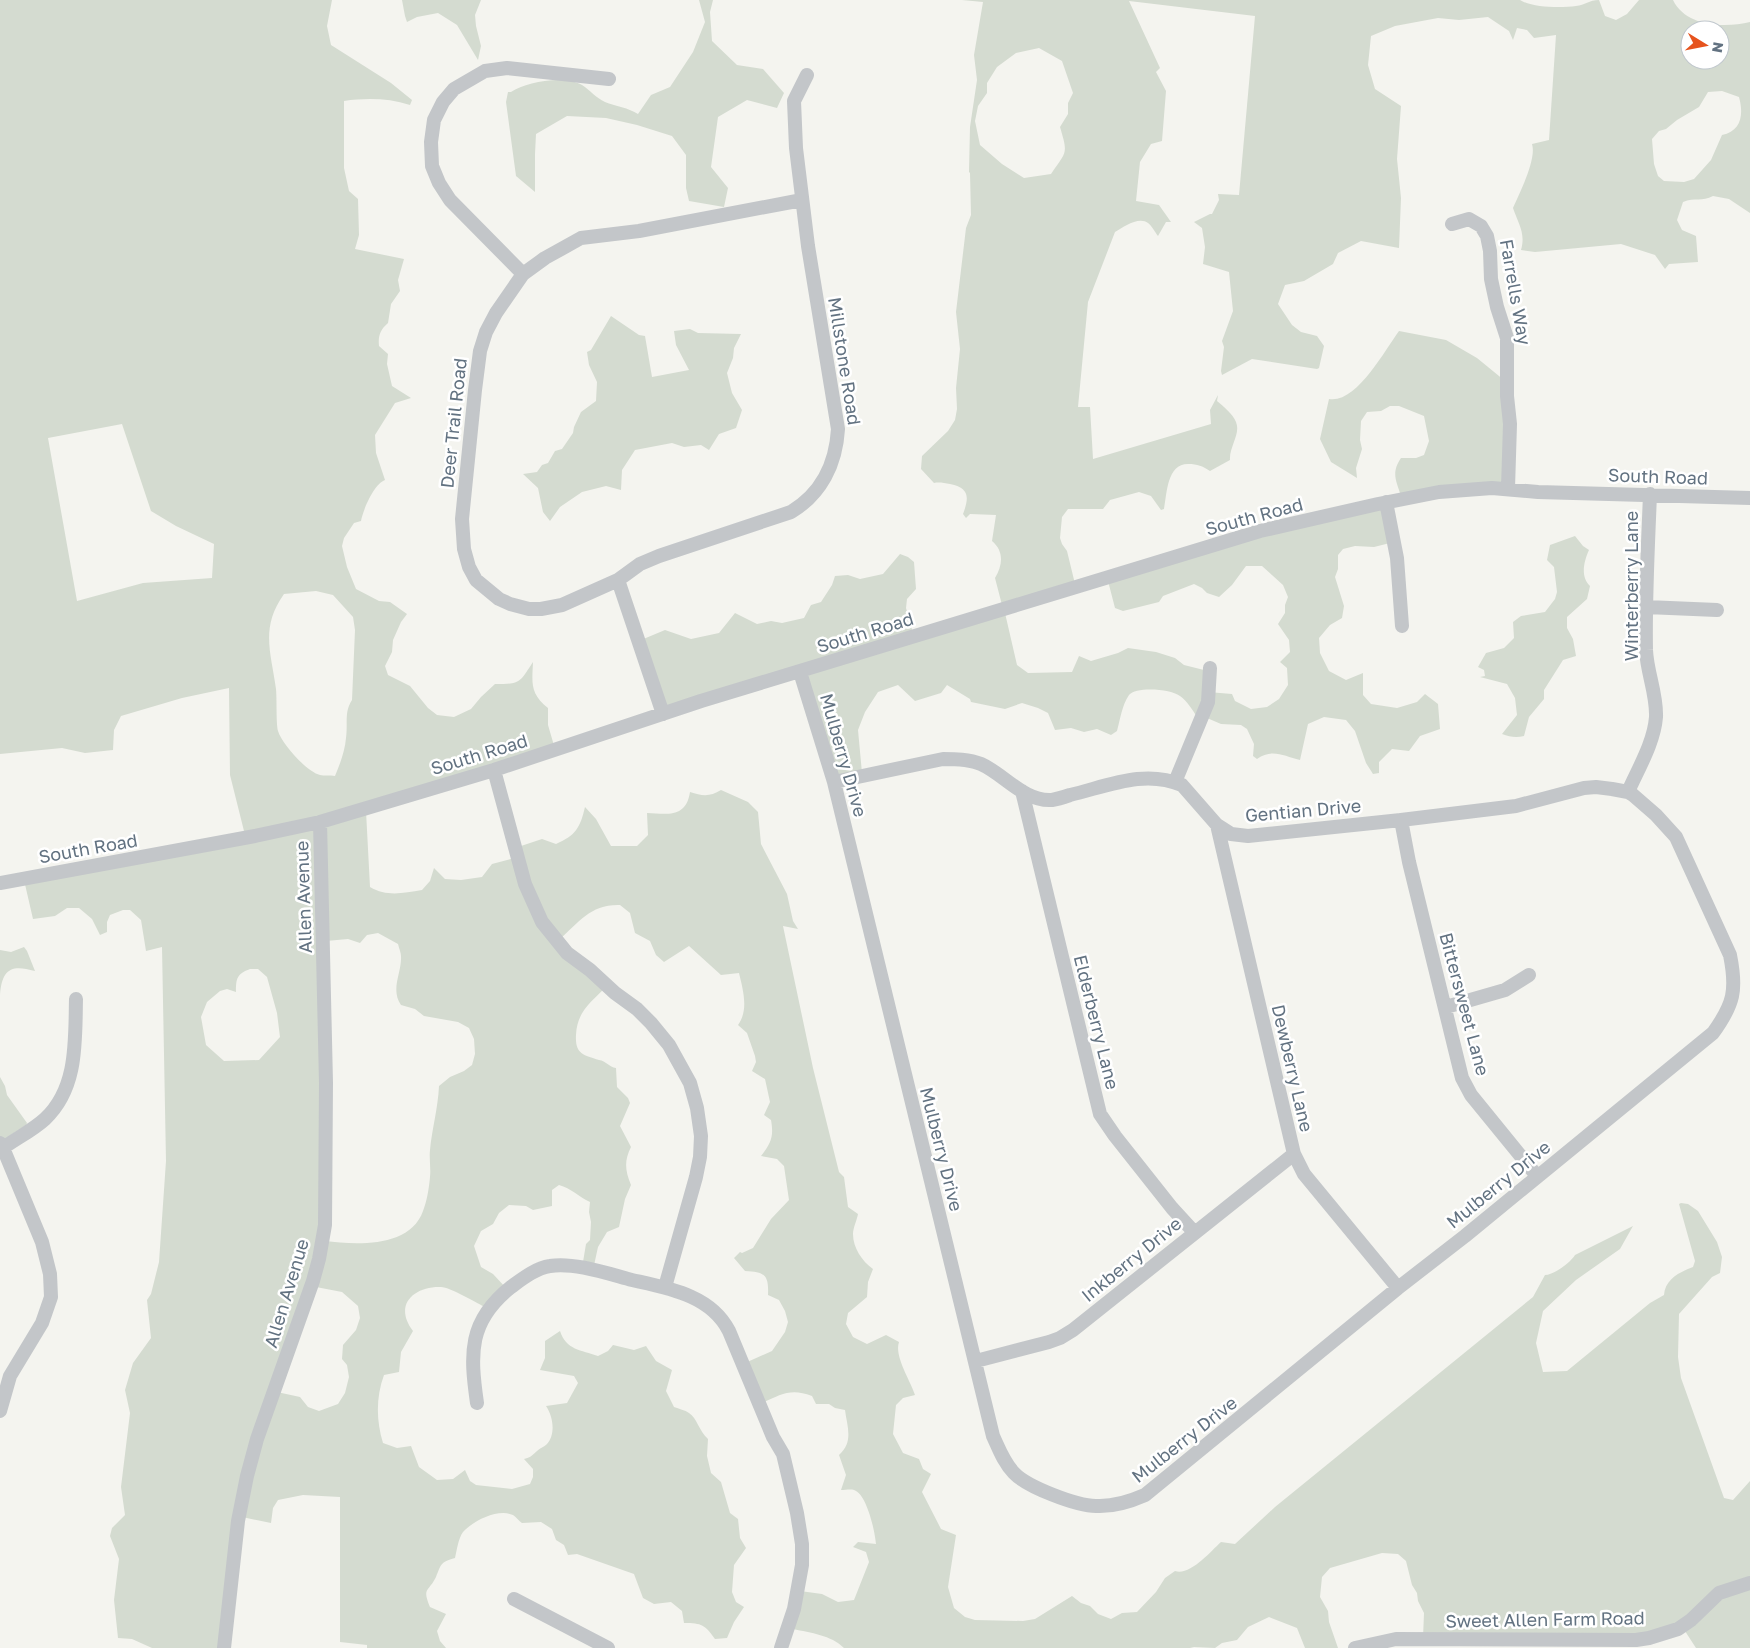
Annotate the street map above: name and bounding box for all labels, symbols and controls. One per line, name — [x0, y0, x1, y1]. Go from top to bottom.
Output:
north arrow — [1680, 20, 1730, 70]
text: N — [1709, 41, 1728, 54]
street label: Farrells Way — [1496, 237, 1536, 347]
street label: Millstone Road — [824, 295, 866, 427]
street label: Deer Trail Road — [435, 357, 471, 489]
street label: South Road — [1608, 463, 1708, 489]
street label: South Road — [1203, 492, 1305, 540]
street label: Winterberry Lane — [1620, 511, 1642, 661]
street label: South Road — [814, 607, 916, 657]
street label: Mulberry Drive — [816, 691, 872, 819]
street label: South Road — [428, 729, 530, 779]
street label: Gentian Drive — [1244, 794, 1362, 826]
street label: South Road — [37, 828, 139, 868]
street label: Allen Avenue — [290, 840, 316, 954]
street label: Bittersweet Lane — [1435, 930, 1495, 1078]
street label: Elderberry Lane — [1070, 952, 1124, 1092]
street label: Dewberry Lane — [1268, 1002, 1318, 1134]
street label: Mulberry Drive — [916, 1085, 968, 1213]
street label: Mulberry Drive — [1442, 1135, 1554, 1233]
street label: Inkberry Drive — [1077, 1212, 1185, 1306]
street label: Allen Avenue — [259, 1236, 313, 1350]
street label: Mulberry Drive — [1127, 1391, 1241, 1487]
street label: Sweet Allen Farm Road — [1445, 1606, 1645, 1632]

